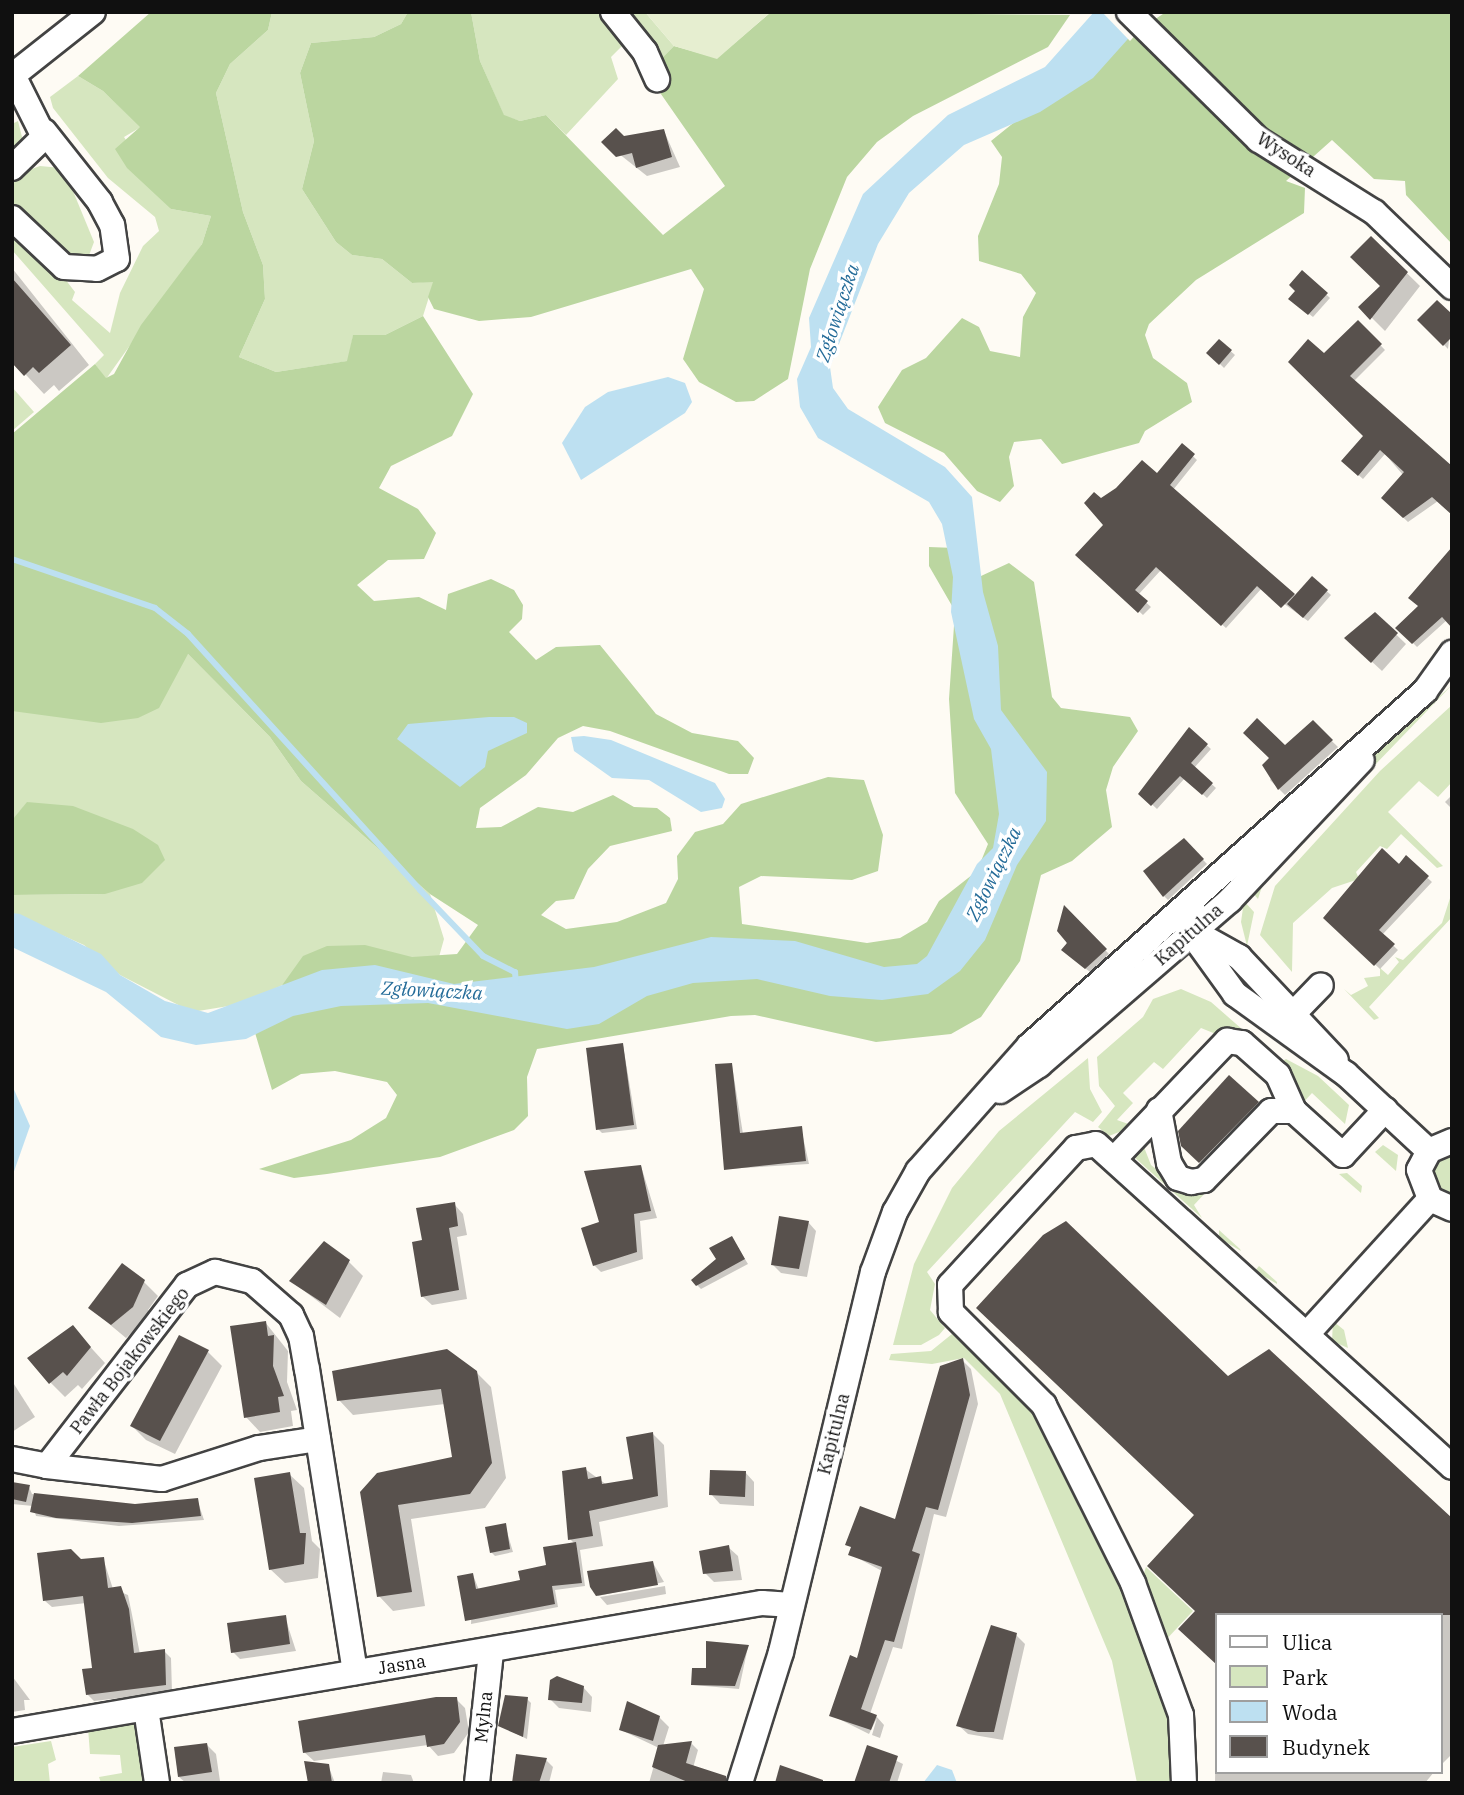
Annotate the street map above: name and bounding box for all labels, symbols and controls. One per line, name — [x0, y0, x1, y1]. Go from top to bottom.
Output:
street label: Wysoka — [1252, 128, 1320, 182]
water label: Zgłowiączka — [812, 261, 864, 365]
water label: Zgłowiączka — [962, 824, 1026, 924]
street label: Kapitulna — [1151, 900, 1227, 970]
water label: Zgłowiączka — [381, 977, 483, 1005]
street label: Pawła Bojakowskiego — [66, 1283, 194, 1439]
street label: Kapitulna — [813, 1391, 855, 1477]
legend — [1216, 1613, 1443, 1774]
text: Ulica — [1282, 1628, 1333, 1656]
street label: Jasna — [377, 1651, 427, 1679]
text: Park — [1282, 1663, 1328, 1691]
street label: Mylna — [471, 1690, 497, 1744]
text: Woda — [1282, 1698, 1338, 1726]
text: Budynek — [1282, 1733, 1370, 1761]

